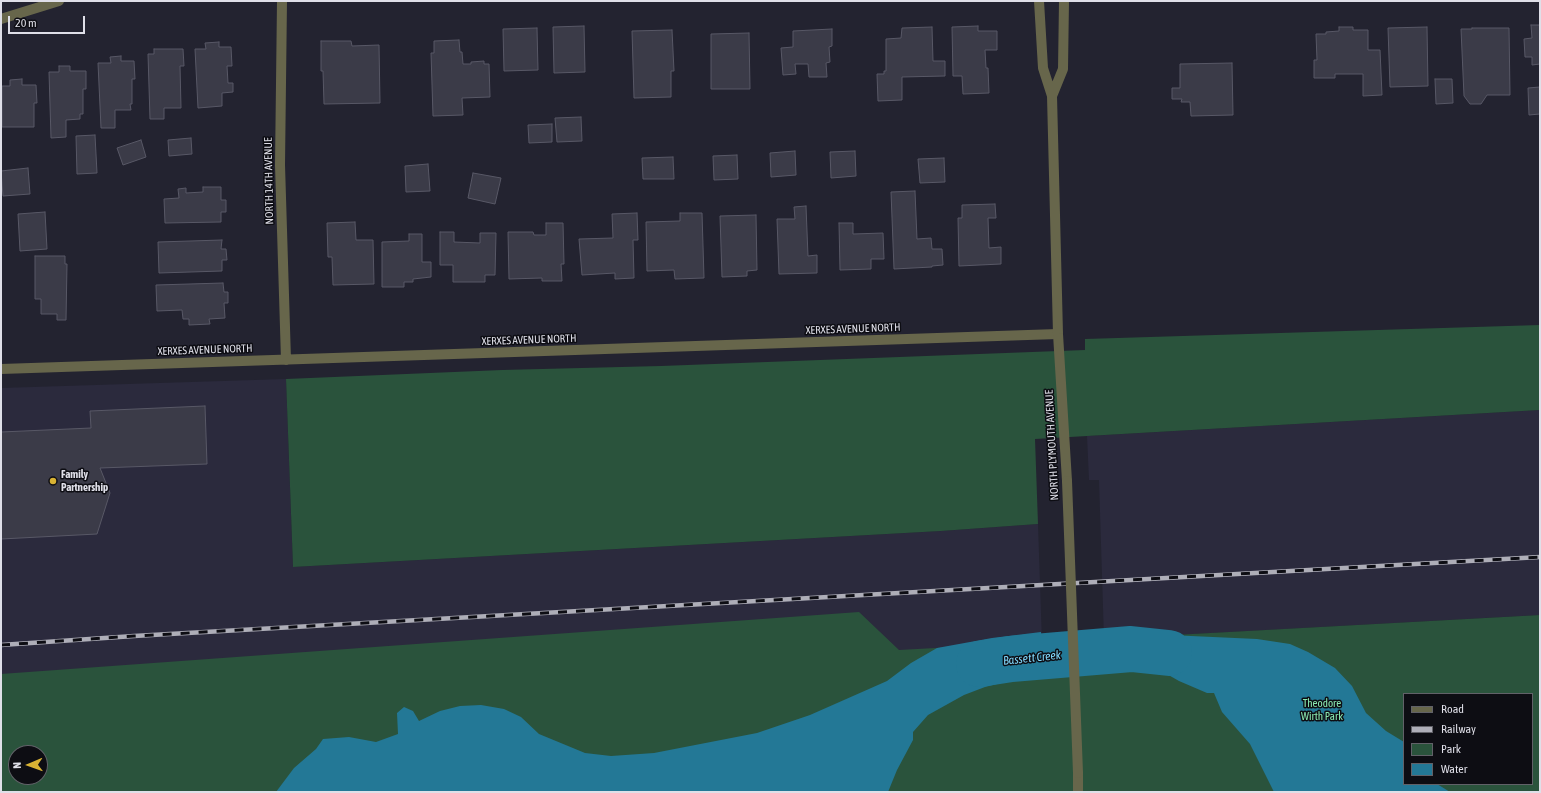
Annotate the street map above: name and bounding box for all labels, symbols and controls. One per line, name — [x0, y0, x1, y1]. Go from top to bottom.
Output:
scale bar — [10, 8, 87, 34]
text: 20 m — [15, 16, 37, 30]
street label: NORTH 14TH AVENUE — [262, 137, 276, 225]
street label: XERXES AVENUE NORTH — [805, 321, 901, 337]
street label: XERXES AVENUE NORTH — [481, 332, 577, 348]
street label: XERXES AVENUE NORTH — [157, 342, 253, 358]
street label: NORTH PLYMOUTH AVENUE — [1043, 389, 1061, 501]
place label: Family Partnership — [61, 468, 108, 494]
marker: Family Partnership — [48, 476, 58, 486]
water label: Bassett Creek — [1002, 648, 1062, 668]
legend — [1403, 693, 1533, 785]
park label: Theodore Wirth Park — [1301, 697, 1343, 723]
text: Road — [1441, 702, 1464, 716]
text: Railway — [1441, 722, 1476, 736]
text: Park — [1441, 742, 1461, 756]
north arrow — [8, 745, 48, 785]
text: N — [11, 762, 23, 769]
text: Water — [1441, 762, 1467, 776]

